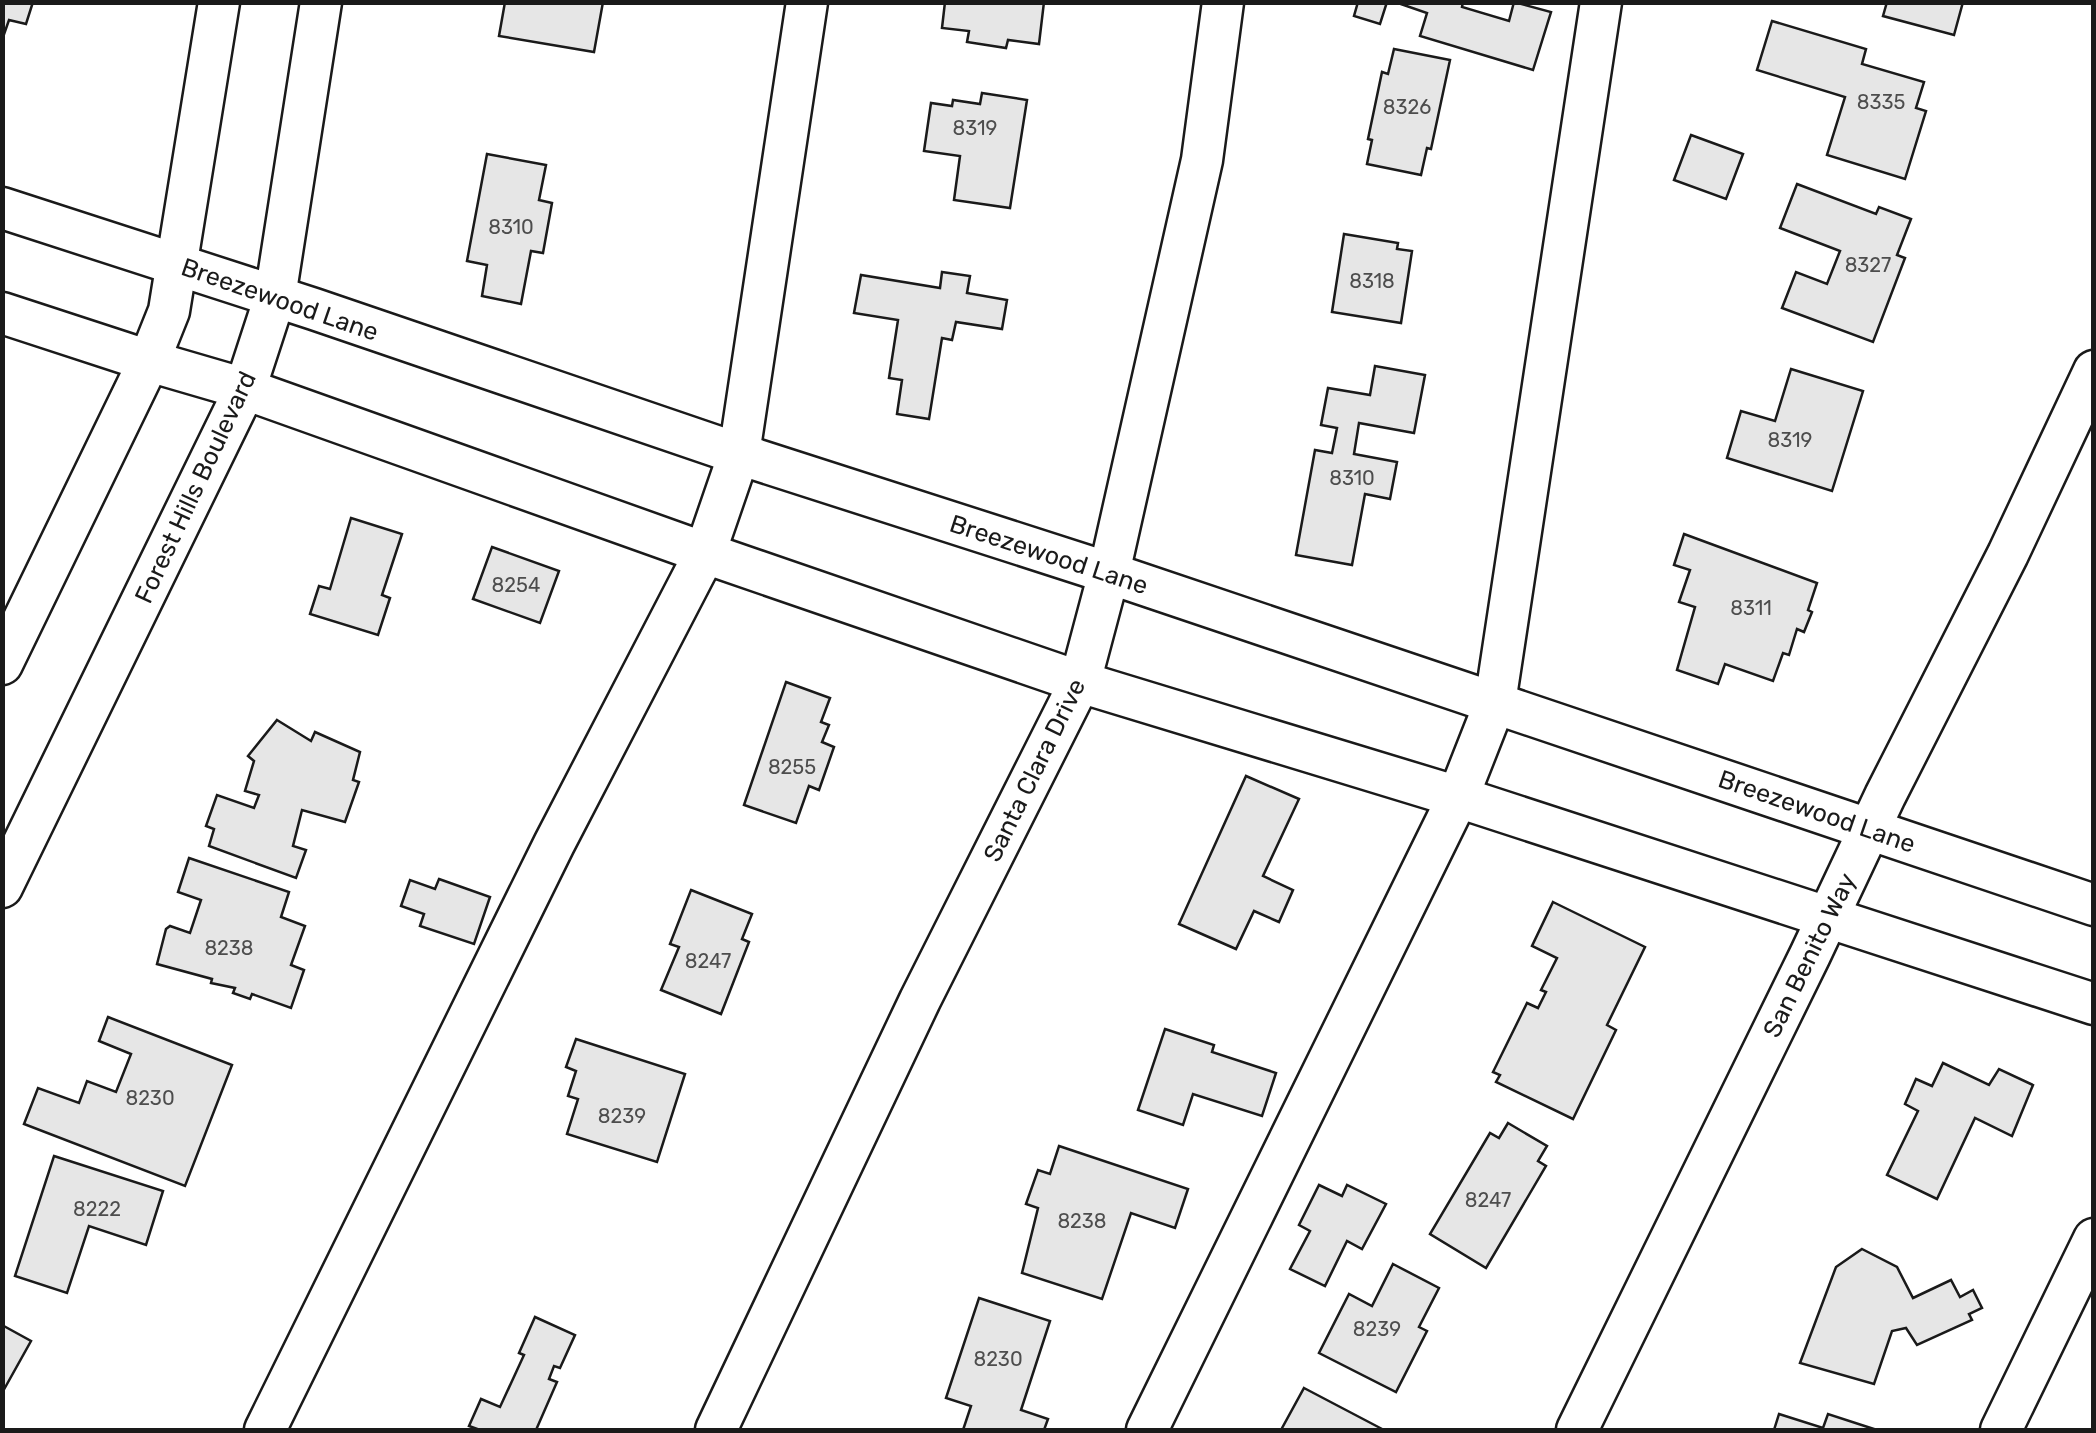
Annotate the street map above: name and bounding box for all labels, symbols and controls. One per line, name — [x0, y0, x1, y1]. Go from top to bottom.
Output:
house number: 8335 — [1857, 90, 1905, 114]
house number: 8326 — [1383, 95, 1431, 119]
house number: 8319 — [953, 116, 997, 140]
house number: 8310 — [488, 215, 534, 239]
street label: Breezewood Lane — [177, 252, 382, 347]
house number: 8327 — [1845, 253, 1891, 277]
house number: 8318 — [1349, 269, 1395, 293]
street label: Forest Hills Boulevard — [129, 367, 262, 608]
house number: 8319 — [1768, 428, 1812, 452]
house number: 8310 — [1329, 466, 1375, 490]
street label: Breezewood Lane — [946, 509, 1152, 600]
house number: 8254 — [492, 573, 540, 597]
house number: 8311 — [1730, 596, 1772, 620]
street label: Santa Clara Drive — [978, 674, 1091, 866]
house number: 8255 — [768, 755, 816, 779]
street label: Breezewood Lane — [1714, 764, 1919, 859]
street label: San Benito Way — [1757, 868, 1862, 1042]
house number: 8238 — [204, 936, 254, 960]
house number: 8247 — [685, 949, 731, 973]
house number: 8230 — [125, 1086, 175, 1110]
house number: 8239 — [598, 1104, 646, 1128]
house number: 8247 — [1465, 1188, 1511, 1212]
house number: 8222 — [73, 1197, 121, 1221]
house number: 8238 — [1057, 1209, 1107, 1233]
house number: 8239 — [1353, 1317, 1401, 1341]
house number: 8230 — [973, 1347, 1023, 1371]

